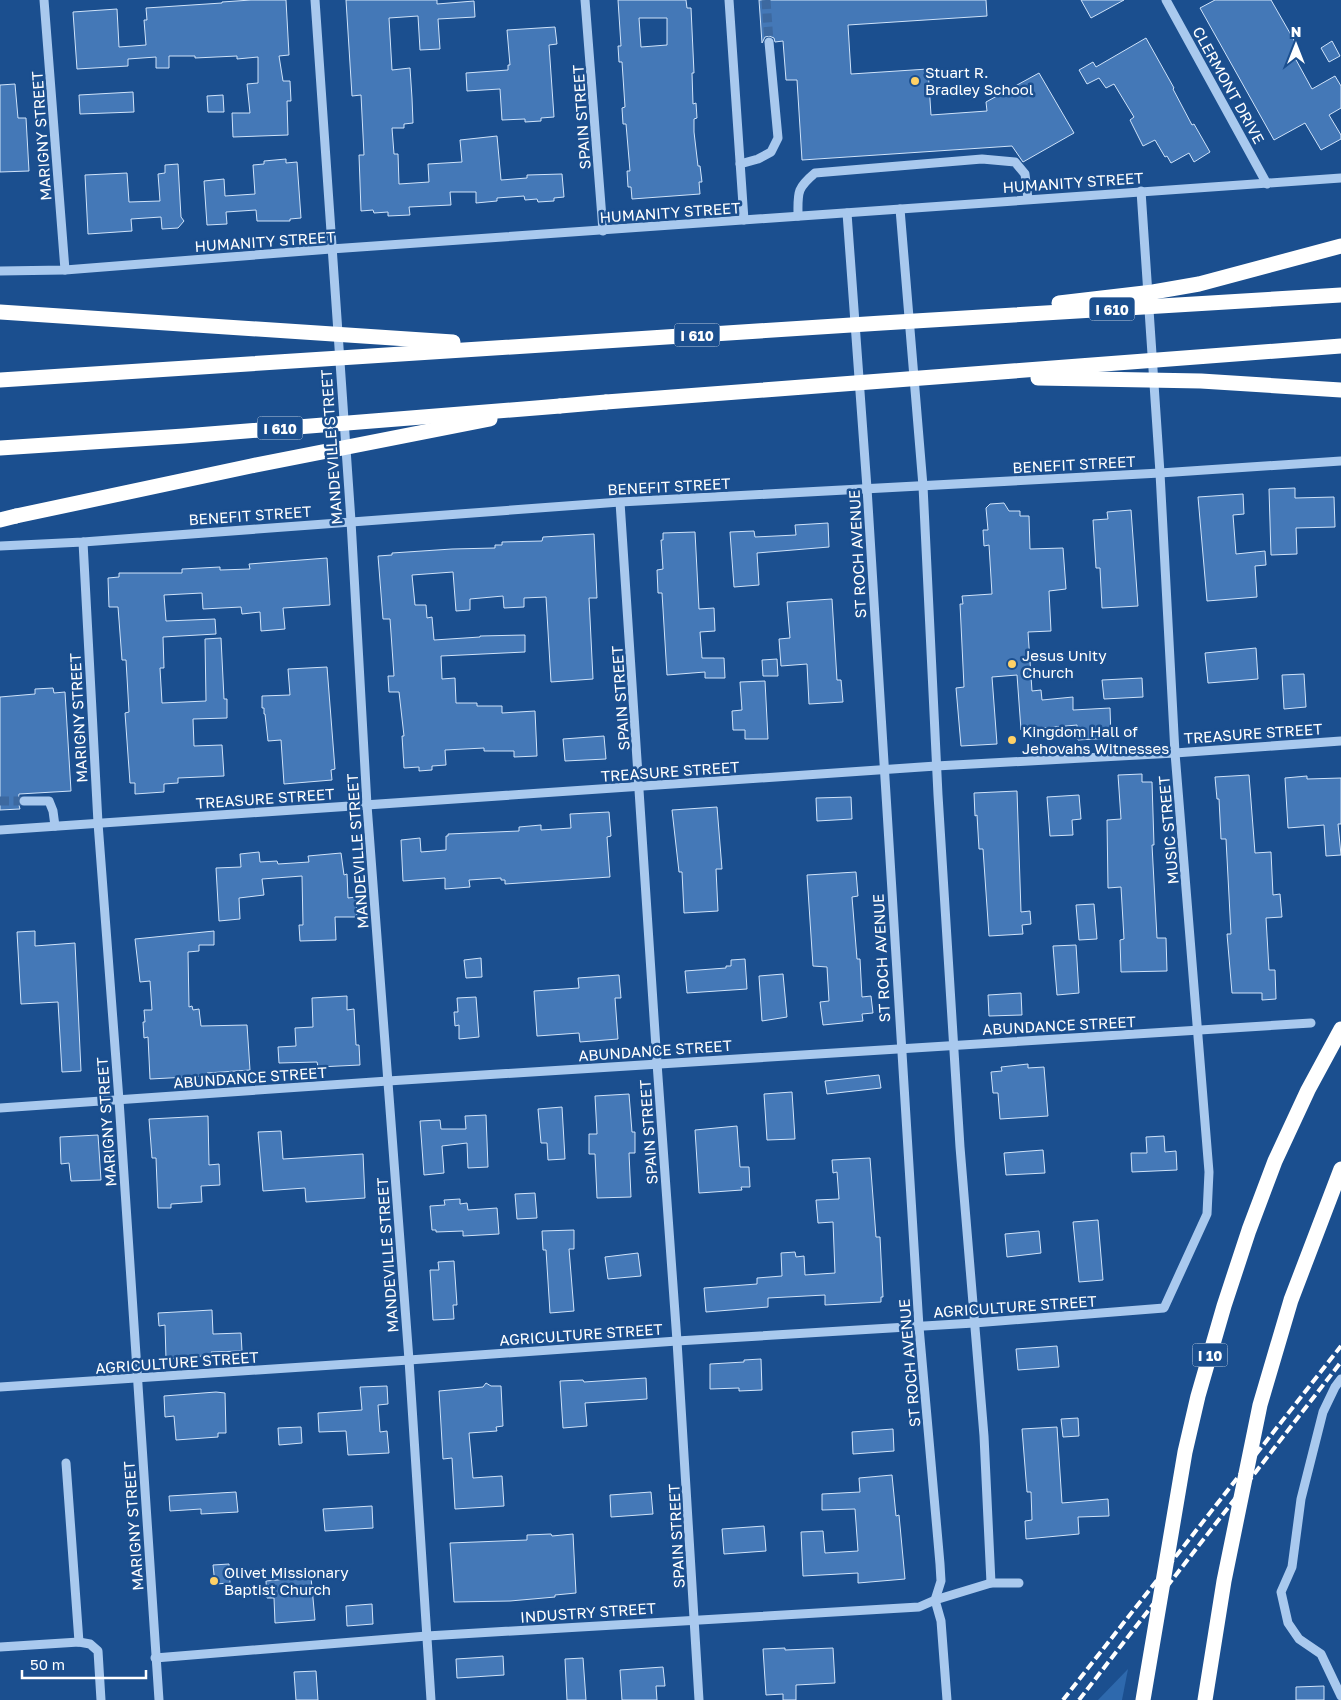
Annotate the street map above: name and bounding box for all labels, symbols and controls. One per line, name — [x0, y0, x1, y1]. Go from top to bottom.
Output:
north arrow — [1271, 20, 1321, 70]
street label: CLERMONT DRIVE — [1189, 23, 1269, 147]
text: N — [1291, 23, 1301, 40]
place label: Stuart R. Bradley School — [925, 63, 1034, 98]
street label: SPAIN STREET — [568, 64, 594, 170]
street label: MARIGNY STREET — [27, 71, 55, 201]
marker: Stuart R. Bradley School — [909, 75, 921, 87]
street label: HUMANITY STREET — [1002, 168, 1144, 196]
street label: HUMANITY STREET — [599, 198, 741, 226]
street label: HUMANITY STREET — [194, 227, 336, 255]
road number: I 610 — [1090, 298, 1134, 320]
road number: I 610 — [674, 324, 720, 346]
street label: MANDEVILLE STREET — [317, 369, 345, 525]
road number: I 610 — [258, 416, 302, 439]
street label: BENEFIT STREET — [1012, 452, 1136, 476]
street label: BENEFIT STREET — [607, 474, 731, 498]
street label: ST ROCH AVENUE — [845, 489, 869, 619]
street label: BENEFIT STREET — [188, 502, 312, 528]
street label: SPAIN STREET — [607, 645, 633, 751]
place label: Jesus Unity Church — [1022, 646, 1107, 681]
street label: MARIGNY STREET — [66, 653, 90, 783]
marker: Jesus Unity Church — [1006, 658, 1018, 670]
street label: TREASURE STREET — [1183, 719, 1323, 747]
place label: Kingdom Hall of Jehovahs Witnesses — [1022, 722, 1169, 757]
marker: Kingdom Hall of Jehovahs Witnesses — [1006, 734, 1018, 746]
street label: TREASURE STREET — [600, 757, 740, 785]
street label: MANDEVILLE STREET — [343, 773, 371, 929]
street label: MUSIC STREET — [1154, 775, 1182, 885]
street label: TREASURE STREET — [195, 784, 335, 812]
street label: ST ROCH AVENUE — [869, 893, 893, 1023]
street label: ABUNDANCE STREET — [982, 1012, 1136, 1038]
street label: ABUNDANCE STREET — [578, 1036, 732, 1064]
street label: MARIGNY STREET — [92, 1057, 120, 1187]
street label: ABUNDANCE STREET — [173, 1063, 327, 1091]
street label: SPAIN STREET — [635, 1079, 661, 1185]
street label: MANDEVILLE STREET — [373, 1177, 401, 1333]
street label: AGRICULTURE STREET — [933, 1291, 1097, 1321]
street label: ST ROCH AVENUE — [894, 1298, 924, 1428]
street label: AGRICULTURE STREET — [499, 1319, 663, 1349]
road number: I 10 — [1192, 1344, 1228, 1366]
street label: AGRICULTURE STREET — [95, 1347, 259, 1377]
street label: MARIGNY STREET — [119, 1461, 147, 1591]
street label: SPAIN STREET — [664, 1483, 688, 1589]
place label: Olivet Missionary Baptist Church — [224, 1563, 349, 1598]
marker: Olivet Missionary Baptist Church — [208, 1575, 220, 1587]
street label: INDUSTRY STREET — [519, 1598, 657, 1626]
scale bar — [22, 1648, 146, 1680]
text: 50 m — [30, 1655, 65, 1673]

